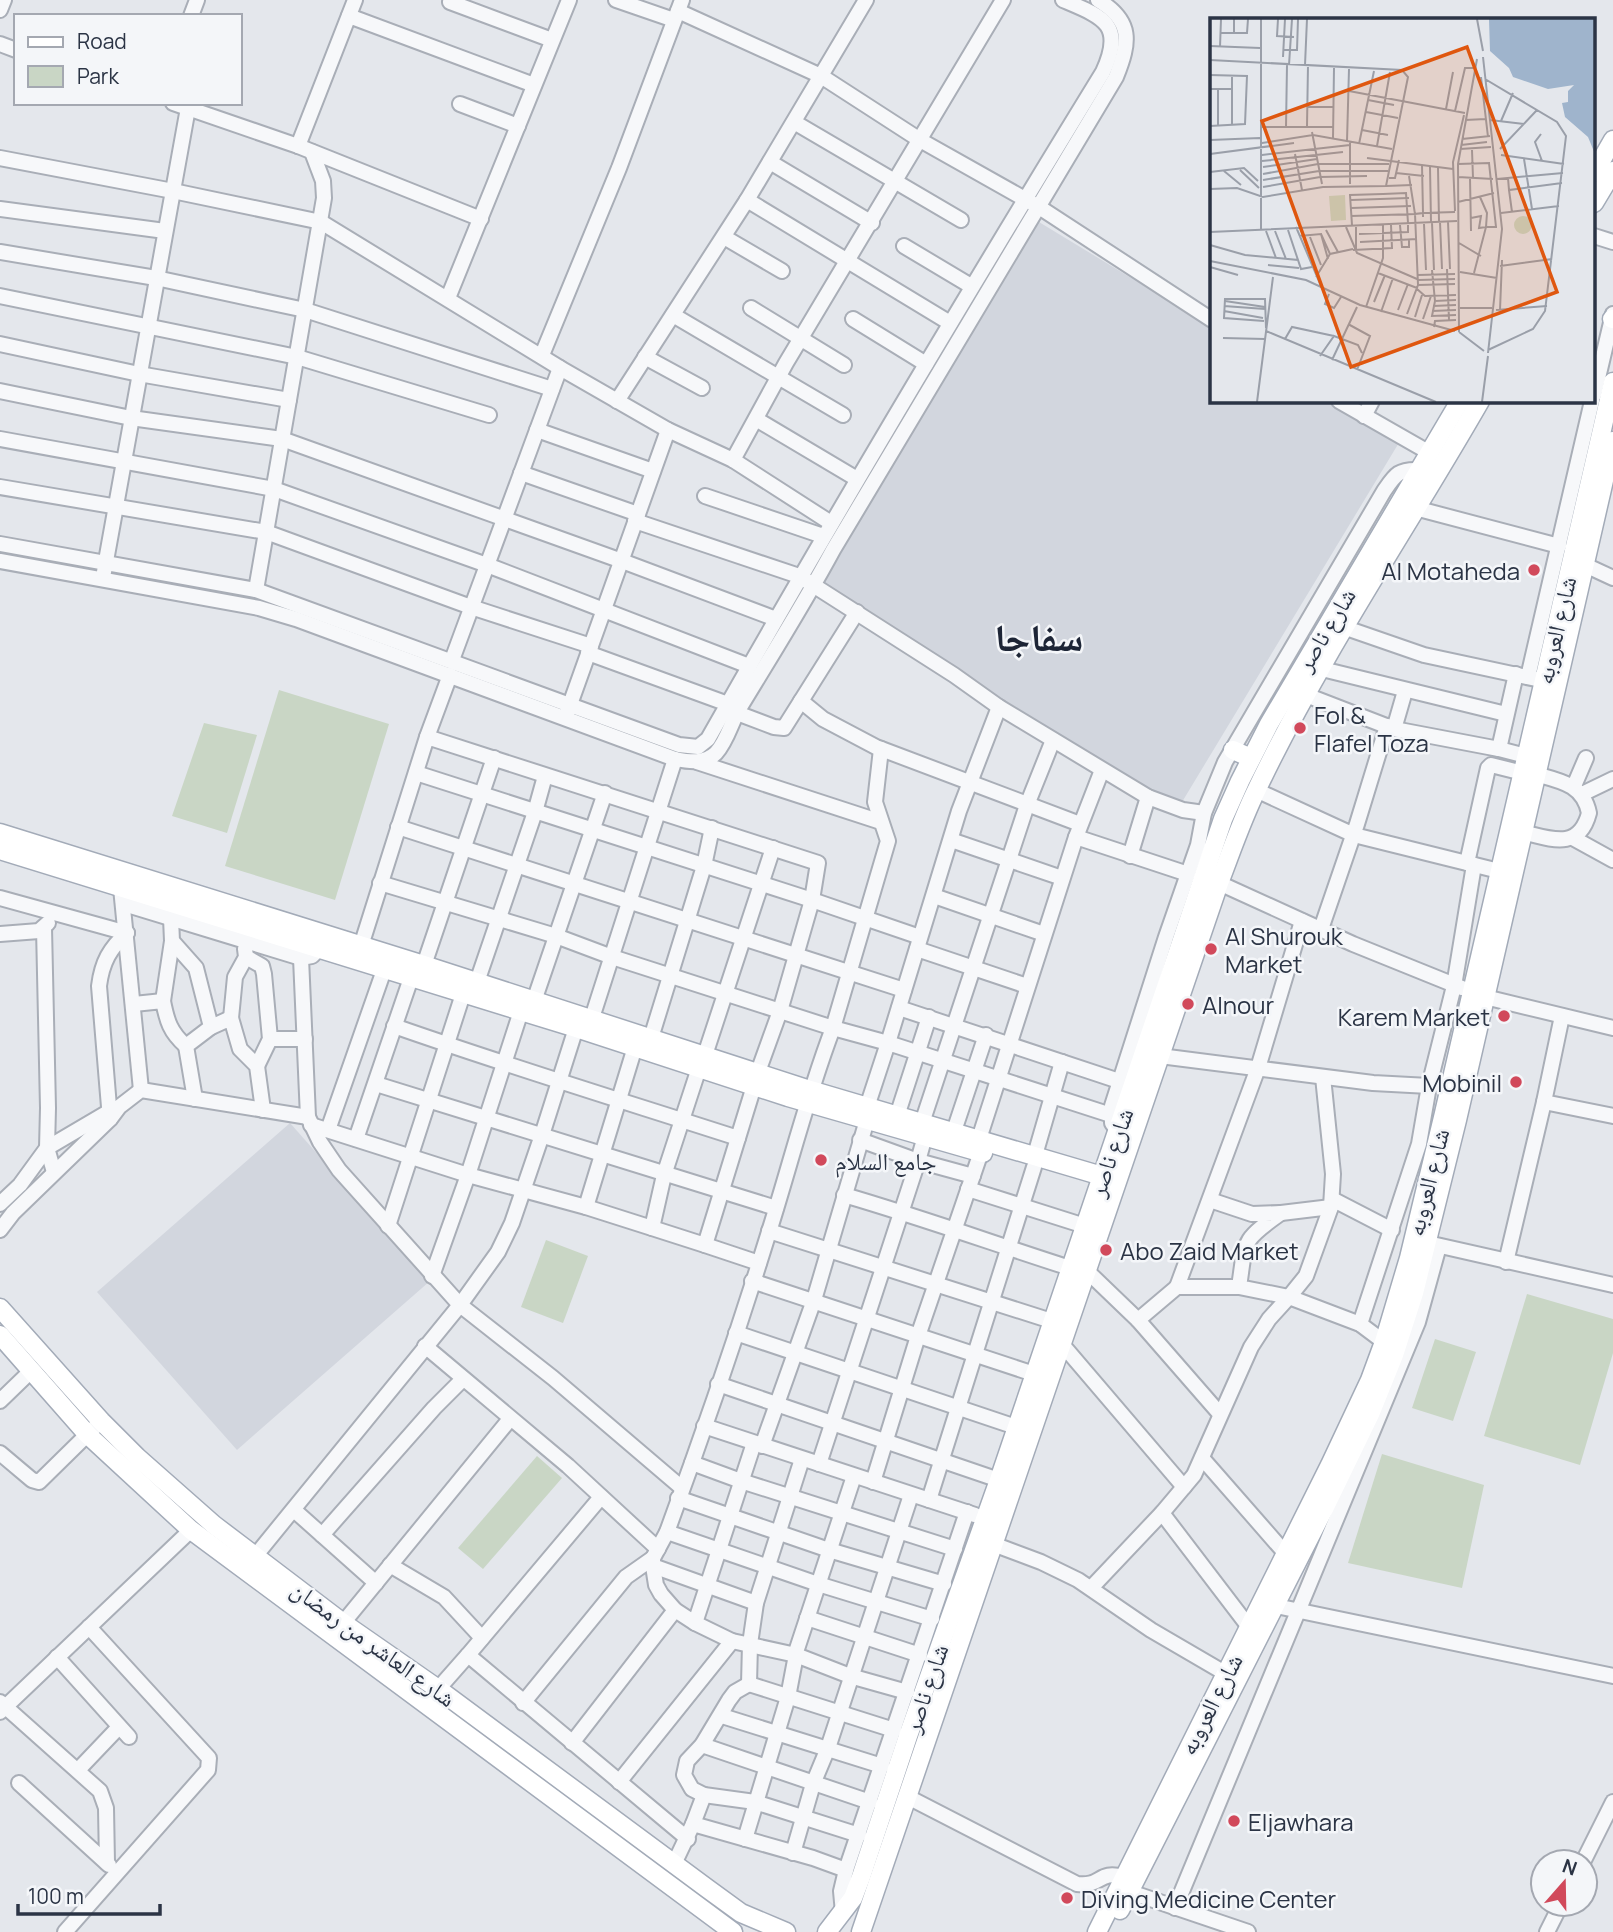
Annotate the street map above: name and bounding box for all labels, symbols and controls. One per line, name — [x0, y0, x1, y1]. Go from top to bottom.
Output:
legend — [14, 14, 242, 105]
inset map — [1210, 18, 1596, 402]
text: Road — [77, 27, 127, 55]
text: Park — [77, 62, 119, 90]
place label: Al Motaheda — [1381, 554, 1520, 587]
marker: Al Motaheda — [1526, 562, 1542, 578]
street label: شارع العروبه — [1527, 573, 1583, 687]
street label: شارع ناصر — [1287, 581, 1363, 678]
district label: سفاجا — [995, 610, 1083, 662]
place label: Fol & Flafel Toza — [1314, 698, 1429, 759]
marker: Fol & Flafel Toza — [1292, 720, 1308, 736]
place label: Al Shurouk Market — [1225, 919, 1344, 980]
marker: Al Shurouk Market — [1203, 941, 1219, 957]
place label: Alnour — [1202, 988, 1274, 1021]
marker: Alnour — [1180, 996, 1196, 1012]
place label: Karem Market — [1338, 1000, 1490, 1033]
marker: Karem Market — [1496, 1008, 1512, 1024]
place label: Mobinil — [1422, 1066, 1502, 1099]
marker: Mobinil — [1508, 1074, 1524, 1090]
street label: شارع ناصر — [1079, 1103, 1141, 1202]
street label: شارع العروبه — [1398, 1125, 1456, 1239]
place label: جامع السلام — [835, 1144, 937, 1178]
marker: جامع السلام — [813, 1152, 829, 1168]
place label: Abo Zaid Market — [1120, 1234, 1299, 1267]
marker: Abo Zaid Market — [1098, 1242, 1114, 1258]
street label: شارع العاشر من رمضان — [285, 1572, 463, 1714]
street label: شارع ناصر — [894, 1639, 956, 1738]
street label: شارع العروبه — [1170, 1648, 1250, 1760]
place label: Eljawhara — [1248, 1805, 1354, 1838]
marker: Eljawhara — [1226, 1813, 1242, 1829]
north arrow — [1529, 1848, 1599, 1918]
text: N — [1559, 1852, 1581, 1882]
scale bar — [18, 1872, 159, 1916]
text: 100 m — [28, 1882, 84, 1910]
place label: Diving Medicine Center — [1081, 1882, 1337, 1915]
marker: Diving Medicine Center — [1059, 1890, 1075, 1906]

